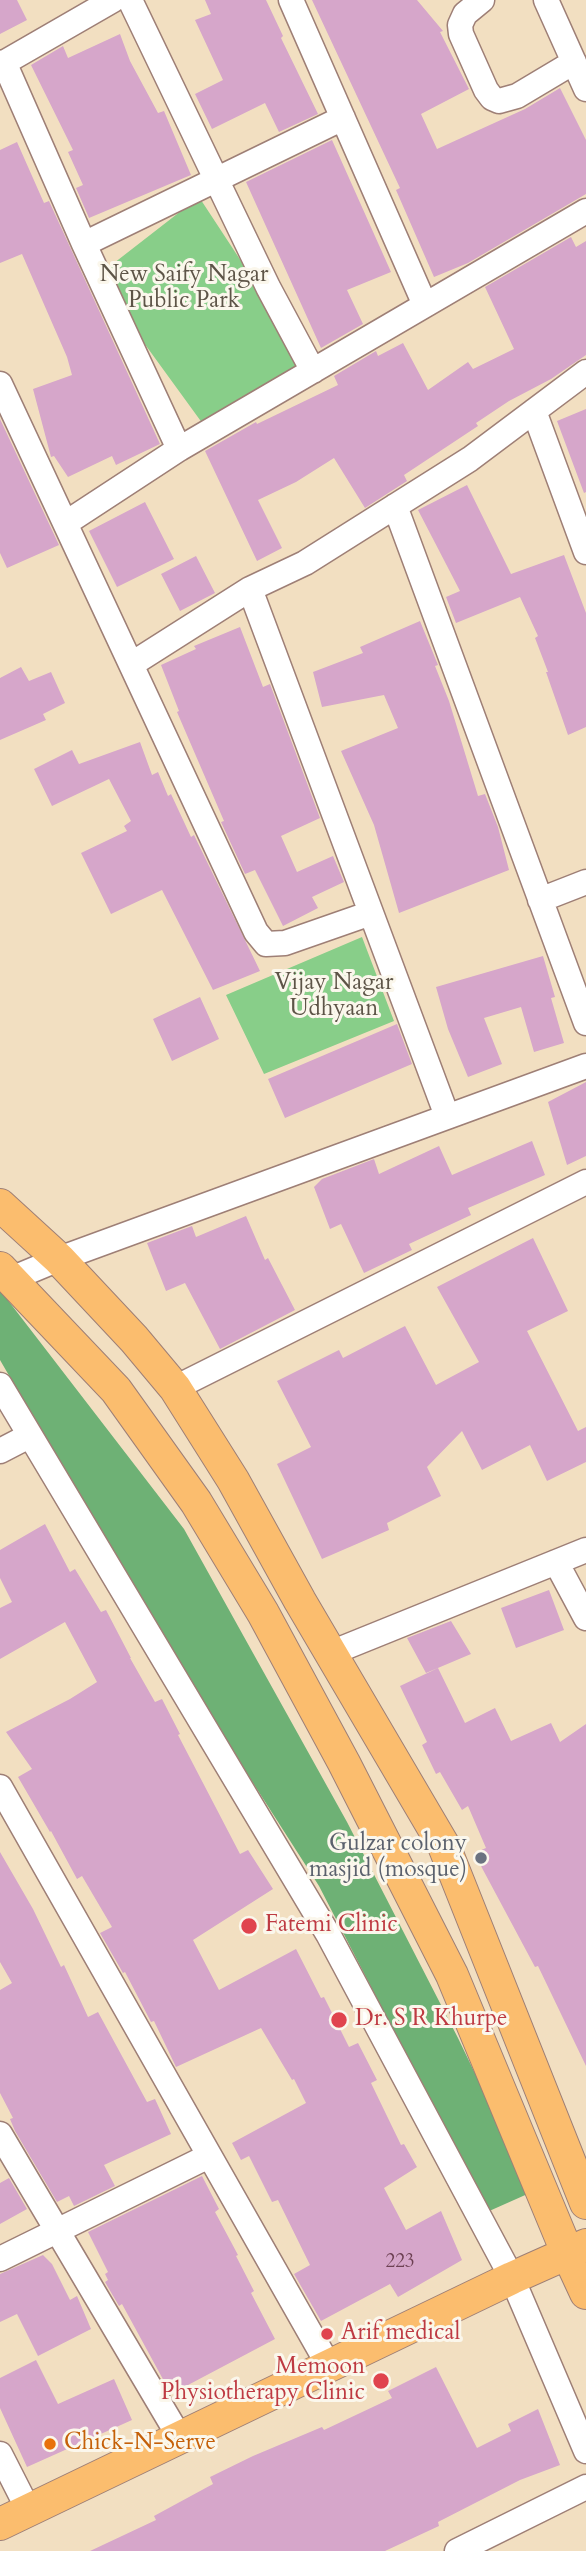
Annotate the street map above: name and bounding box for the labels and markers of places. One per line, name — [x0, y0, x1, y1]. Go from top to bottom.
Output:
place label: Gulzar colony masjid (mosque) — [309, 1831, 467, 1885]
marker: Gulzar colony masjid (mosque) — [473, 1850, 489, 1866]
place label: Fatemi Clinic — [265, 1912, 398, 1940]
marker: Fatemi Clinic — [239, 1916, 259, 1936]
place label: Dr. S R Khurpe — [355, 2006, 507, 2034]
marker: Dr. S R Khurpe — [329, 2010, 349, 2030]
place label: Arif medical — [341, 2320, 460, 2348]
marker: Arif medical — [319, 2326, 335, 2342]
place label: Memoon Physiotherapy Clinic — [161, 2354, 365, 2408]
marker: Memoon Physiotherapy Clinic — [371, 2371, 391, 2391]
place label: Chick-N-Serve — [64, 2430, 216, 2458]
marker: Chick-N-Serve — [42, 2436, 58, 2452]

